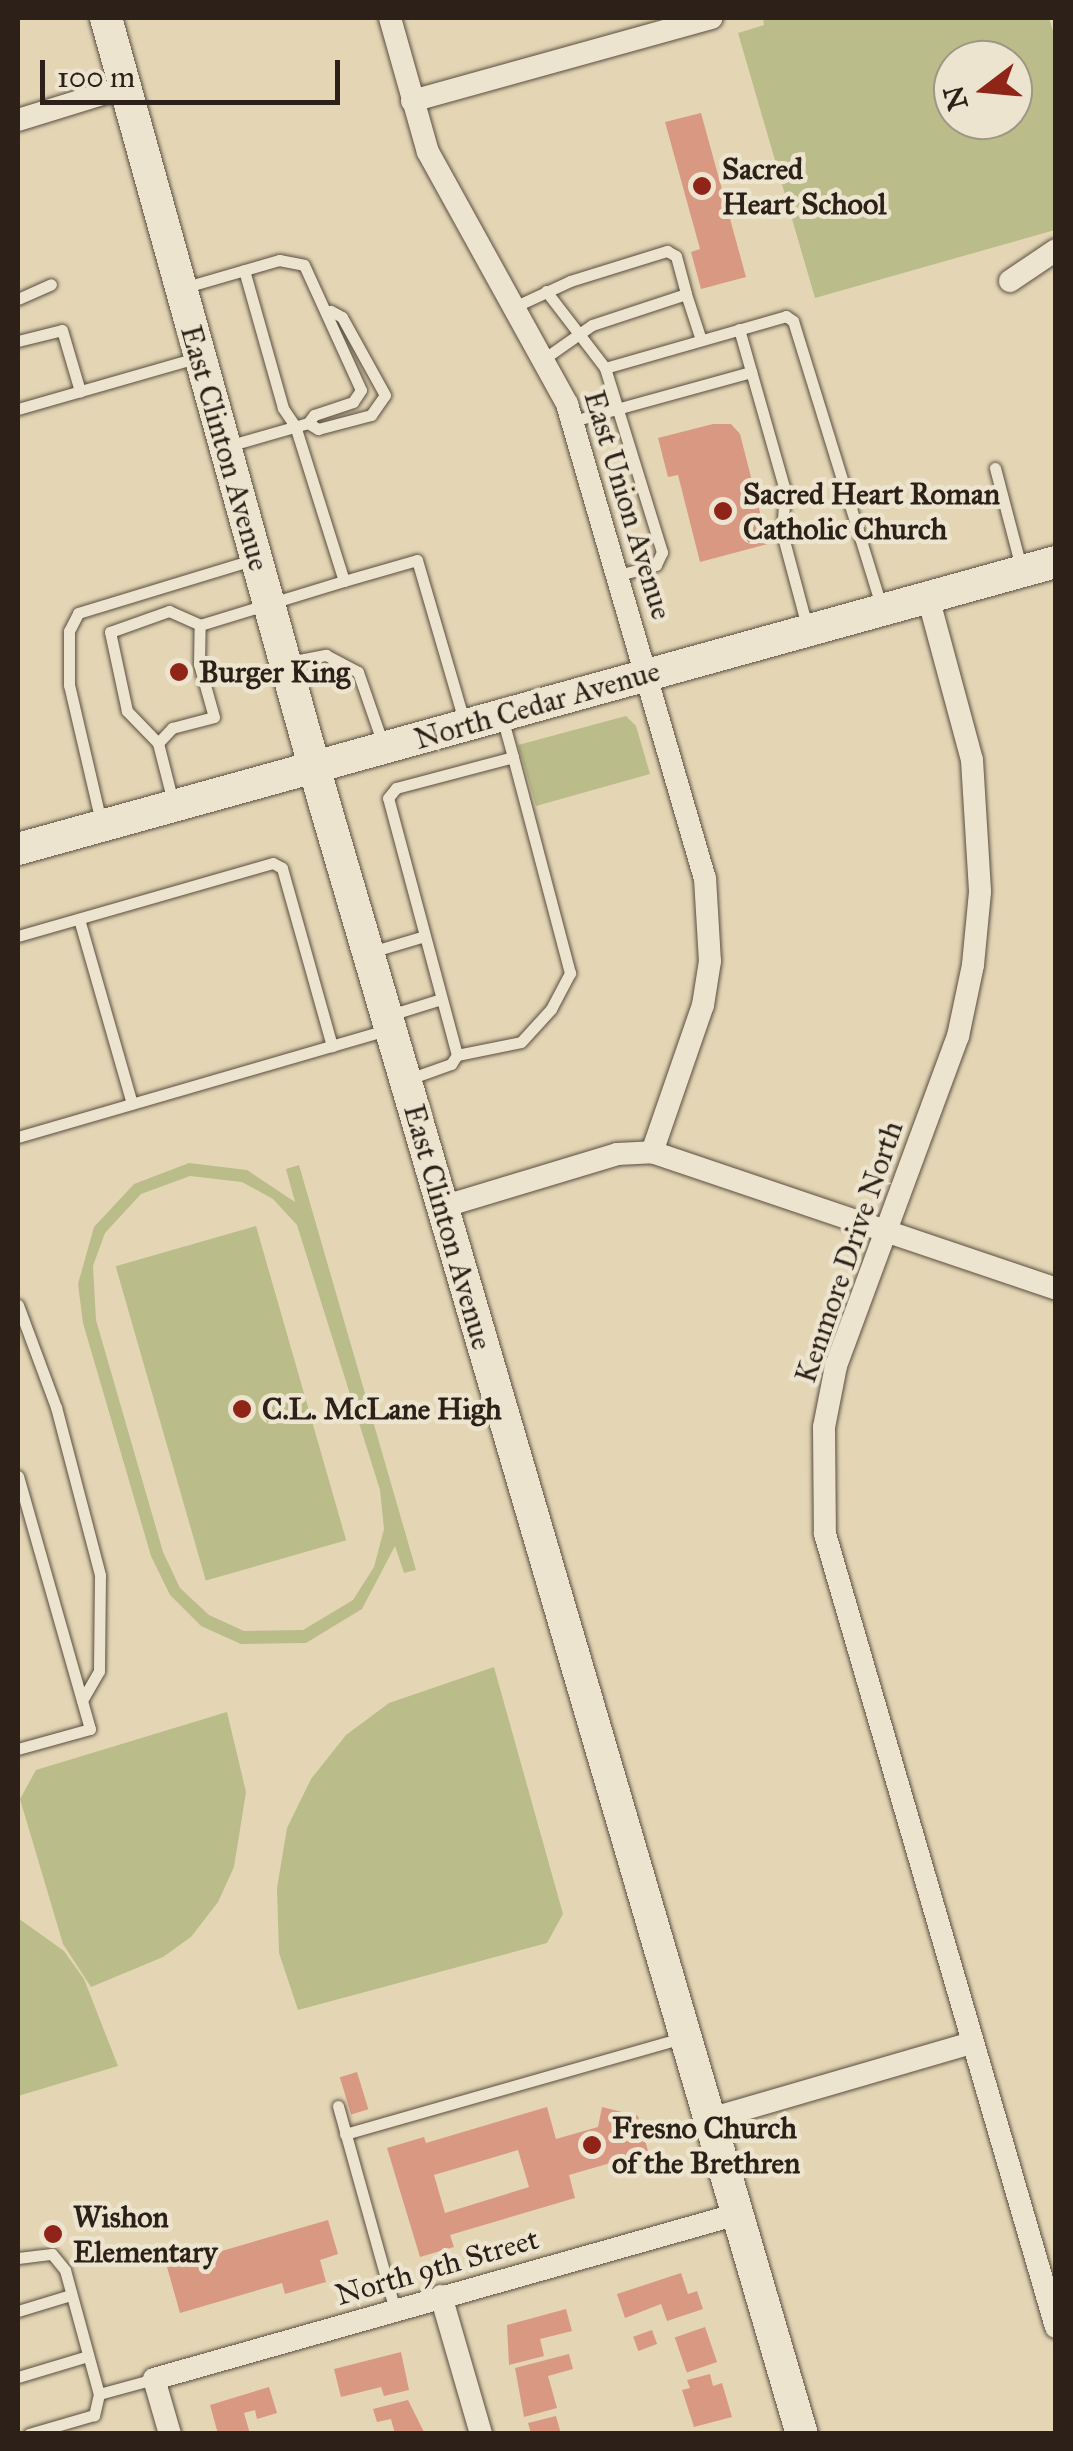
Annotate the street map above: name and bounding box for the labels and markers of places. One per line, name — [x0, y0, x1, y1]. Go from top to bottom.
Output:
place label: Sacred Heart School — [722, 151, 886, 222]
marker: Sacred Heart School — [691, 175, 713, 197]
place label: Sacred Heart Roman Catholic Church — [743, 476, 1000, 546]
marker: Sacred Heart Roman Catholic Church — [712, 500, 734, 522]
place label: Burger King — [199, 654, 350, 690]
marker: Burger King — [168, 661, 190, 683]
place label: C.L. McLane High — [262, 1391, 502, 1427]
marker: C.L. McLane High — [231, 1398, 253, 1420]
place label: Fresno Church of the Brethren — [612, 2110, 800, 2180]
marker: Fresno Church of the Brethren — [581, 2134, 603, 2156]
place label: Wishon Elementary — [73, 2199, 217, 2270]
marker: Wishon Elementary — [42, 2223, 64, 2245]

